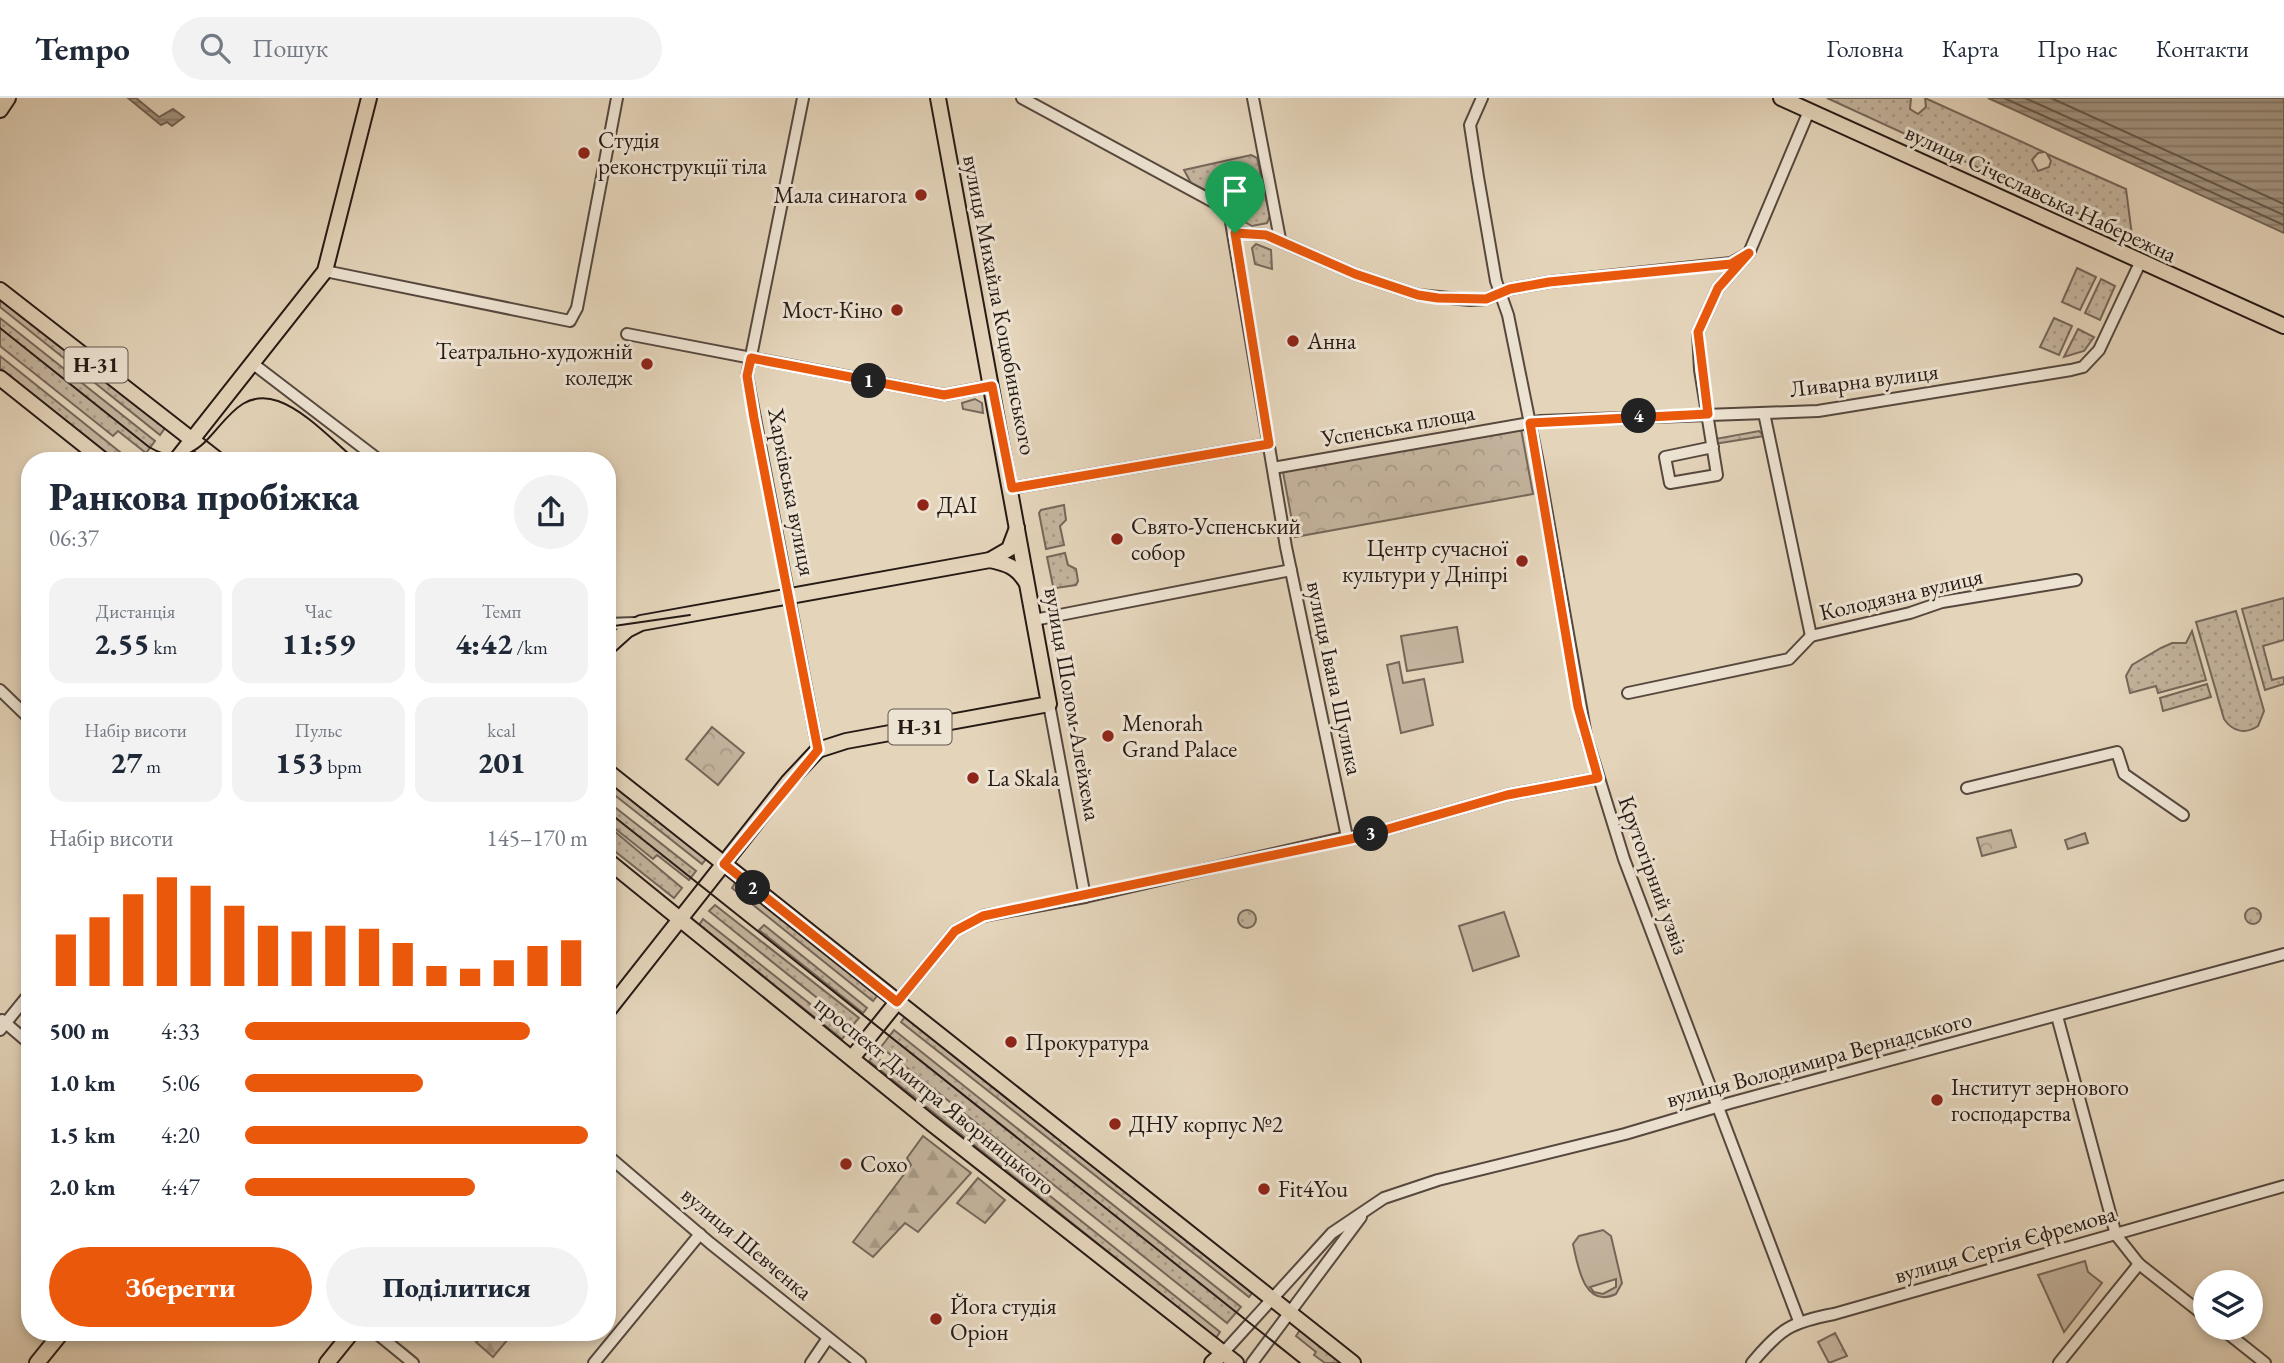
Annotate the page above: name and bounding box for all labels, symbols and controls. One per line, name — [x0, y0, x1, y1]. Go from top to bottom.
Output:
search box — [172, 17, 662, 80]
text: Tempo — [35, 27, 130, 70]
icon: search — [196, 29, 234, 67]
text: Пошук — [252, 31, 328, 65]
text: Головна — [1826, 33, 1904, 64]
text: Карта — [1942, 33, 1999, 64]
text: Про нас — [2037, 33, 2118, 64]
text: Контакти — [2156, 33, 2249, 64]
street label: вулиця Січеславська Набережна — [1900, 117, 2182, 270]
place label: Студія реконструкції тіла — [598, 125, 768, 181]
marker: Студія реконструкції тіла — [576, 145, 592, 161]
street label: вулиця Михайла Коцюбинського — [956, 152, 1044, 458]
pin — [1205, 161, 1265, 233]
icon: arrive — [1216, 172, 1254, 210]
place label: Мала синагога — [774, 180, 908, 210]
marker: Мала синагога — [913, 187, 929, 203]
place label: Мост-Кіно — [782, 295, 883, 325]
marker: Мост-Кіно — [889, 302, 905, 318]
place label: Анна — [1306, 326, 1357, 356]
marker: Анна — [1285, 333, 1301, 349]
place label: Театрально-художній коледж — [436, 336, 633, 392]
road number: Н-31 — [64, 348, 128, 382]
marker: Театрально-художній коледж — [639, 356, 655, 372]
street label: Ливарна вулиця — [1788, 356, 1940, 404]
pin: 1 — [852, 364, 886, 398]
text: 1 — [863, 368, 874, 393]
street label: Успенська площа — [1318, 397, 1478, 453]
pin: 4 — [1622, 398, 1656, 434]
text: 4 — [1633, 403, 1644, 428]
street label: Харківська вулиця — [761, 405, 823, 578]
text: Ранкова пробіжка — [49, 472, 359, 521]
button: share — [514, 475, 588, 549]
place label: ДАІ — [937, 490, 977, 520]
marker: ДАІ — [915, 497, 931, 513]
place label: Свято-Успенський собор — [1131, 511, 1301, 567]
text: 06:37 — [49, 523, 99, 553]
marker: Свято-Успенський собор — [1109, 531, 1125, 547]
place label: Центр сучасної культури у Дніпрі — [1342, 533, 1509, 589]
marker: Центр сучасної культури у Дніпрі — [1514, 553, 1530, 569]
street label: Колодязна вулиця — [1816, 561, 1986, 627]
street label: вулиця Івана Шулика — [1300, 578, 1370, 779]
street label: вулиця Шолом-Алейхема — [1038, 585, 1108, 824]
text: Дистанція — [96, 599, 175, 624]
text: Час — [304, 599, 333, 624]
text: Темп — [482, 599, 521, 624]
text: 2.55 — [94, 624, 150, 663]
text: 11:59 — [282, 624, 355, 663]
text: 4:42 — [455, 624, 513, 663]
text: km — [150, 635, 177, 660]
text: /km — [513, 635, 548, 660]
place label: Menorah Grand Palace — [1122, 708, 1237, 764]
road number: Н-31 — [888, 710, 951, 744]
text: Набір висоти — [84, 718, 187, 743]
text: Пульс — [294, 718, 343, 743]
text: kcal — [487, 718, 516, 743]
marker: Menorah Grand Palace — [1100, 728, 1116, 744]
text: 27 — [110, 743, 142, 782]
text: 153 — [275, 743, 324, 782]
text: 201 — [477, 743, 526, 782]
text: m — [142, 754, 161, 779]
text: bpm — [324, 754, 362, 779]
place label: La Skala — [987, 763, 1060, 793]
marker: La Skala — [965, 770, 981, 786]
street label: Крутогірний узвіз — [1611, 792, 1697, 959]
pin: 3 — [1354, 816, 1388, 852]
text: 3 — [1365, 821, 1376, 846]
text: Набір висоти — [49, 823, 173, 853]
text: 145–170 m — [487, 823, 588, 853]
pin: 2 — [736, 870, 770, 906]
text: 2 — [747, 875, 758, 900]
street label: проспект Дмитра Яворницького — [808, 988, 1062, 1202]
street label: вулиця Володимира Вернадського — [1663, 1004, 1975, 1114]
text: 500 m — [49, 1016, 110, 1046]
text: 4:33 — [161, 1016, 200, 1046]
place label: Прокуратура — [1025, 1027, 1150, 1057]
marker: Прокуратура — [1003, 1034, 1019, 1050]
text: 1.0 km — [49, 1068, 116, 1098]
text: 5:06 — [161, 1068, 200, 1098]
place label: Інститут зернового господарства — [1951, 1072, 2129, 1128]
marker: Інститут зернового господарства — [1929, 1092, 1945, 1108]
place label: ДНУ корпус №2 — [1129, 1109, 1283, 1139]
marker: ДНУ корпус №2 — [1107, 1116, 1123, 1132]
text: 1.5 km — [49, 1120, 116, 1150]
text: 4:20 — [161, 1120, 200, 1150]
place label: Сохо — [860, 1149, 908, 1179]
marker: Сохо — [838, 1156, 854, 1172]
text: 2.0 km — [49, 1172, 116, 1202]
text: 4:47 — [161, 1172, 200, 1202]
place label: Fit4You — [1278, 1174, 1348, 1204]
street label: вулиця Шевченка — [675, 1179, 819, 1307]
marker: Fit4You — [1256, 1181, 1272, 1197]
street label: вулиця Сергія Єфремова — [1891, 1198, 2120, 1290]
button: Зберегти — [49, 1247, 312, 1327]
button: Поділитися — [326, 1247, 588, 1327]
map controls — [2193, 1270, 2263, 1340]
button: layers — [2193, 1270, 2263, 1340]
place label: Йога студія Оріон — [950, 1291, 1056, 1347]
marker: Йога студія Оріон — [928, 1311, 944, 1327]

